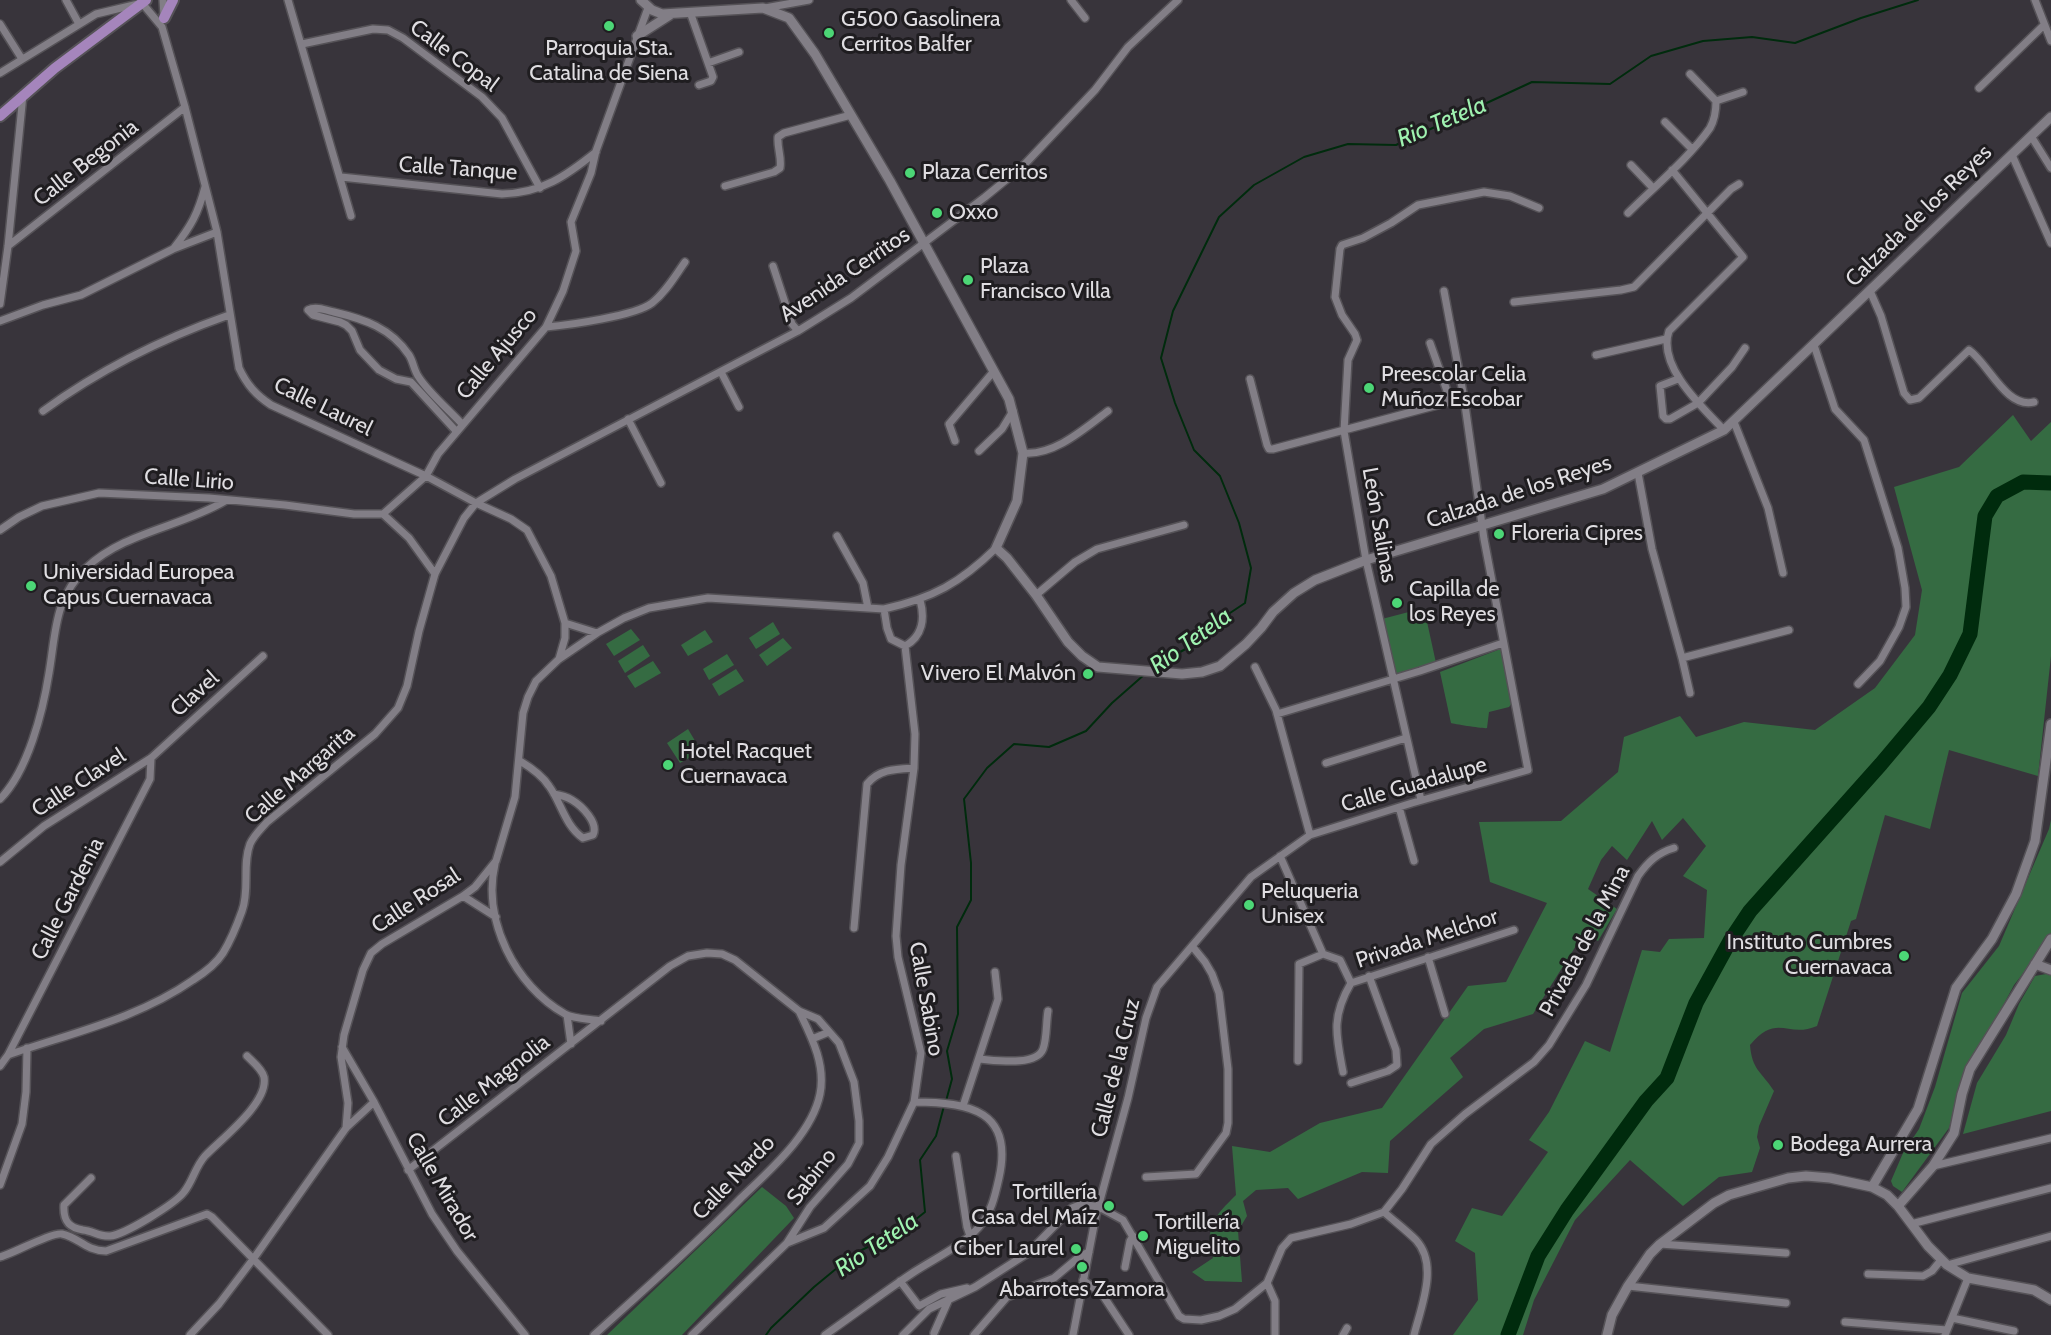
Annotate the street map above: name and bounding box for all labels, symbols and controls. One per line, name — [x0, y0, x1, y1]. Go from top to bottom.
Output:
place label: G500 Gasolinera Cerritos Balfer — [841, 7, 1001, 58]
street label: Calle Copal — [405, 14, 503, 98]
marker: Parroquia Sta. Catalina de Siena — [602, 19, 616, 33]
marker: G500 Gasolinera Cerritos Balfer — [822, 26, 836, 40]
place label: Parroquia Sta. Catalina de Siena — [529, 36, 689, 88]
water label: Rio Tetela — [1393, 90, 1491, 154]
street label: Calle Begonia — [28, 114, 144, 212]
street label: Calzada de los Reyes — [1840, 140, 1998, 292]
street label: Calle Tanque — [398, 152, 518, 186]
place label: Plaza Cerritos — [922, 160, 1048, 186]
marker: Plaza Cerritos — [903, 166, 917, 180]
place label: Oxxo — [949, 200, 998, 226]
marker: Oxxo — [930, 206, 944, 220]
street label: Avenida Cerritos — [775, 222, 915, 328]
place label: Plaza Francisco Villa — [980, 254, 1111, 306]
marker: Plaza Francisco Villa — [961, 273, 975, 287]
street label: Calle Ajusco — [451, 303, 543, 405]
place label: Preescolar Celia Muñoz Escobar — [1381, 362, 1526, 414]
street label: Calle Laurel — [269, 372, 377, 442]
marker: Preescolar Celia Muñoz Escobar — [1362, 381, 1376, 395]
street label: Calzada de los Reyes — [1423, 450, 1615, 534]
street label: Calle Lirio — [143, 464, 235, 496]
street label: León Salinas — [1356, 465, 1402, 585]
place label: Floreria Cipres — [1511, 521, 1643, 547]
marker: Floreria Cipres — [1492, 527, 1506, 541]
place label: Universidad Europea Capus Cuernavaca — [43, 560, 234, 612]
place label: Capilla de los Reyes — [1409, 577, 1499, 628]
marker: Universidad Europea Capus Cuernavaca — [24, 579, 38, 593]
marker: Capilla de los Reyes — [1390, 596, 1404, 610]
water label: Rio Tetela — [1144, 602, 1238, 680]
place label: Vivero El Malvón — [921, 661, 1076, 687]
street label: Clavel — [165, 665, 225, 723]
marker: Vivero El Malvón — [1081, 667, 1095, 681]
street label: Calle Margarita — [240, 720, 360, 830]
place label: Hotel Racquet Cuernavaca — [680, 739, 812, 790]
street label: Calle Clavel — [27, 743, 131, 823]
street label: Calle Guadalupe — [1338, 752, 1490, 818]
marker: Hotel Racquet Cuernavaca — [661, 758, 675, 772]
street label: Calle Gardenia — [26, 833, 110, 965]
street label: Privada de la Mina — [1534, 861, 1636, 1021]
street label: Calle Rosal — [367, 863, 465, 939]
place label: Peluqueria Unisex — [1261, 879, 1359, 930]
marker: Peluqueria Unisex — [1242, 898, 1256, 912]
street label: Privada Melchor — [1353, 904, 1501, 974]
place label: Instituto Cumbres Cuernavaca — [1726, 930, 1892, 981]
street label: Calle Sabino — [903, 940, 949, 1058]
marker: Instituto Cumbres Cuernavaca — [1897, 949, 1911, 963]
street label: Calle de la Cruz — [1086, 996, 1146, 1140]
street label: Calle Magnolia — [433, 1029, 555, 1133]
street label: Calle Mirador — [400, 1128, 484, 1246]
street label: Calle Nardo — [687, 1130, 781, 1226]
place label: Bodega Aurrera — [1790, 1132, 1932, 1158]
marker: Bodega Aurrera — [1771, 1138, 1785, 1152]
street label: Sabino — [782, 1143, 842, 1211]
place label: Tortillería Casa del Maíz — [971, 1180, 1097, 1232]
marker: Tortillería Casa del Maíz — [1102, 1199, 1116, 1213]
water label: Rio Tetela — [830, 1207, 924, 1283]
place label: Tortillería Miguelito — [1155, 1210, 1240, 1262]
marker: Tortillería Miguelito — [1136, 1229, 1150, 1243]
place label: Ciber Laurel — [953, 1236, 1064, 1262]
marker: Ciber Laurel — [1069, 1242, 1083, 1256]
marker: Abarrotes Zamora — [1075, 1260, 1089, 1274]
place label: Abarrotes Zamora — [999, 1277, 1165, 1303]

